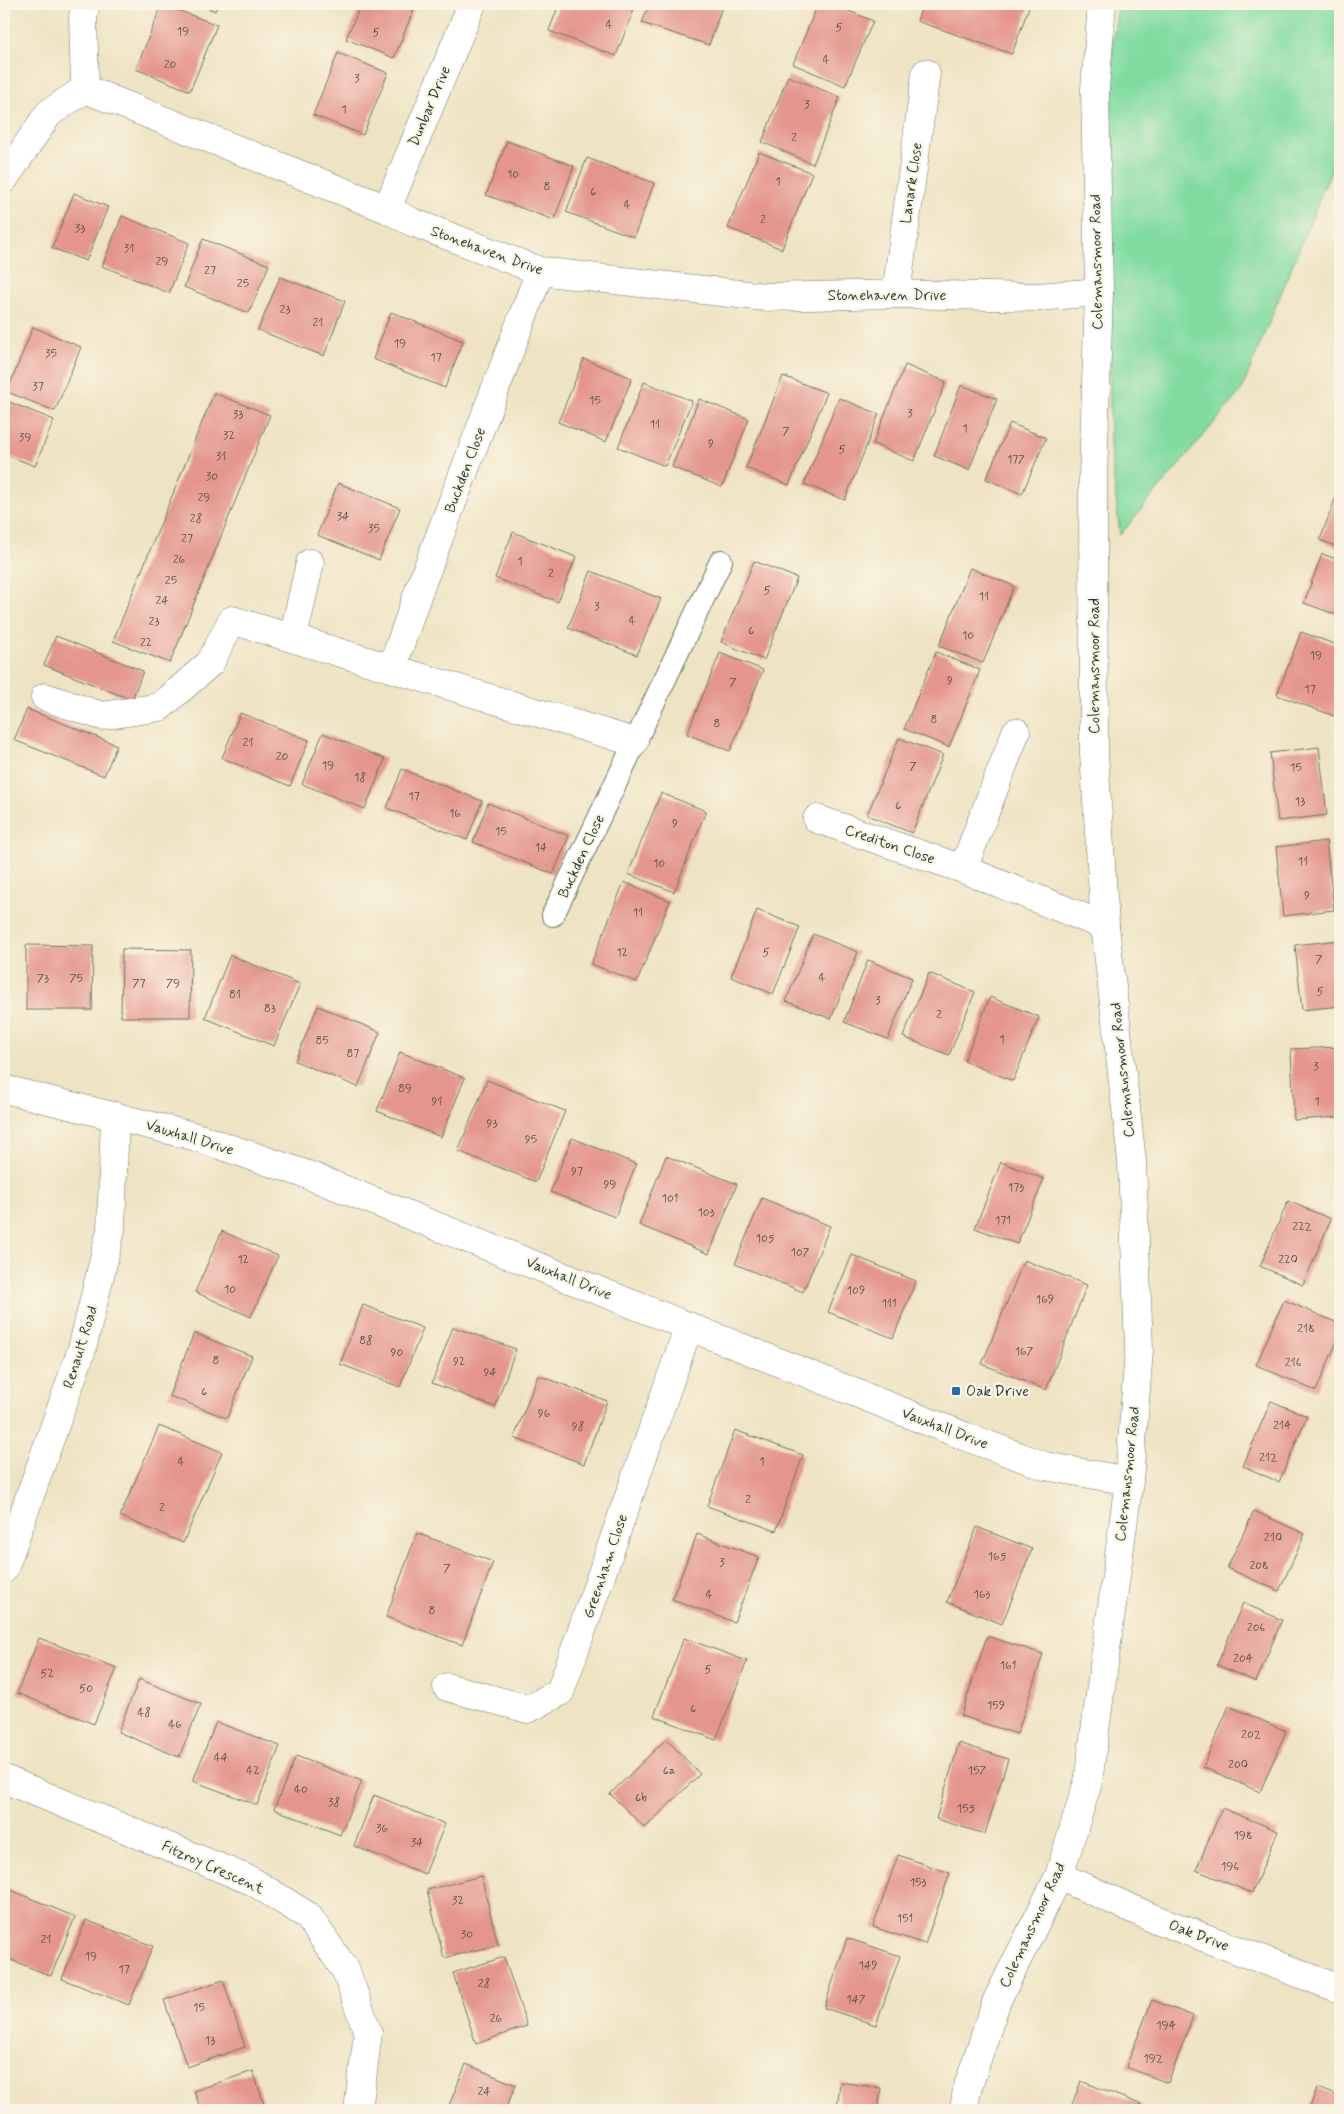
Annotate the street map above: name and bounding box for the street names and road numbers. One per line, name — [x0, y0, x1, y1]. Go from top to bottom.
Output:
street label: Dunbar Drive — [404, 63, 456, 150]
street label: Lanark Close — [896, 141, 928, 225]
street label: Colemansmoor Road — [1086, 194, 1108, 330]
street label: Stonehaven Drive — [428, 221, 546, 281]
street label: Stonehaven Drive — [828, 286, 946, 306]
street label: Buckden Close — [440, 425, 491, 516]
street label: Colemansmoor Road — [1085, 598, 1105, 734]
street label: Buckden Close — [554, 811, 610, 901]
street label: Crediton Close — [842, 820, 938, 870]
street label: Colemansmoor Road — [1106, 1001, 1140, 1139]
street label: Vauxhall Drive — [143, 1115, 236, 1161]
street label: Vauxhall Drive — [523, 1253, 615, 1305]
street label: Renault Road — [59, 1303, 103, 1391]
street label: Vauxhall Drive — [899, 1403, 991, 1455]
street label: Colemansmoor Road — [1111, 1405, 1145, 1543]
street label: Greenham Close — [579, 1511, 633, 1621]
street label: Fitzroy Crescent — [158, 1836, 267, 1900]
street label: Colemansmoor Road — [995, 1860, 1071, 1991]
street label: Oak Drive — [1166, 1915, 1232, 1957]

